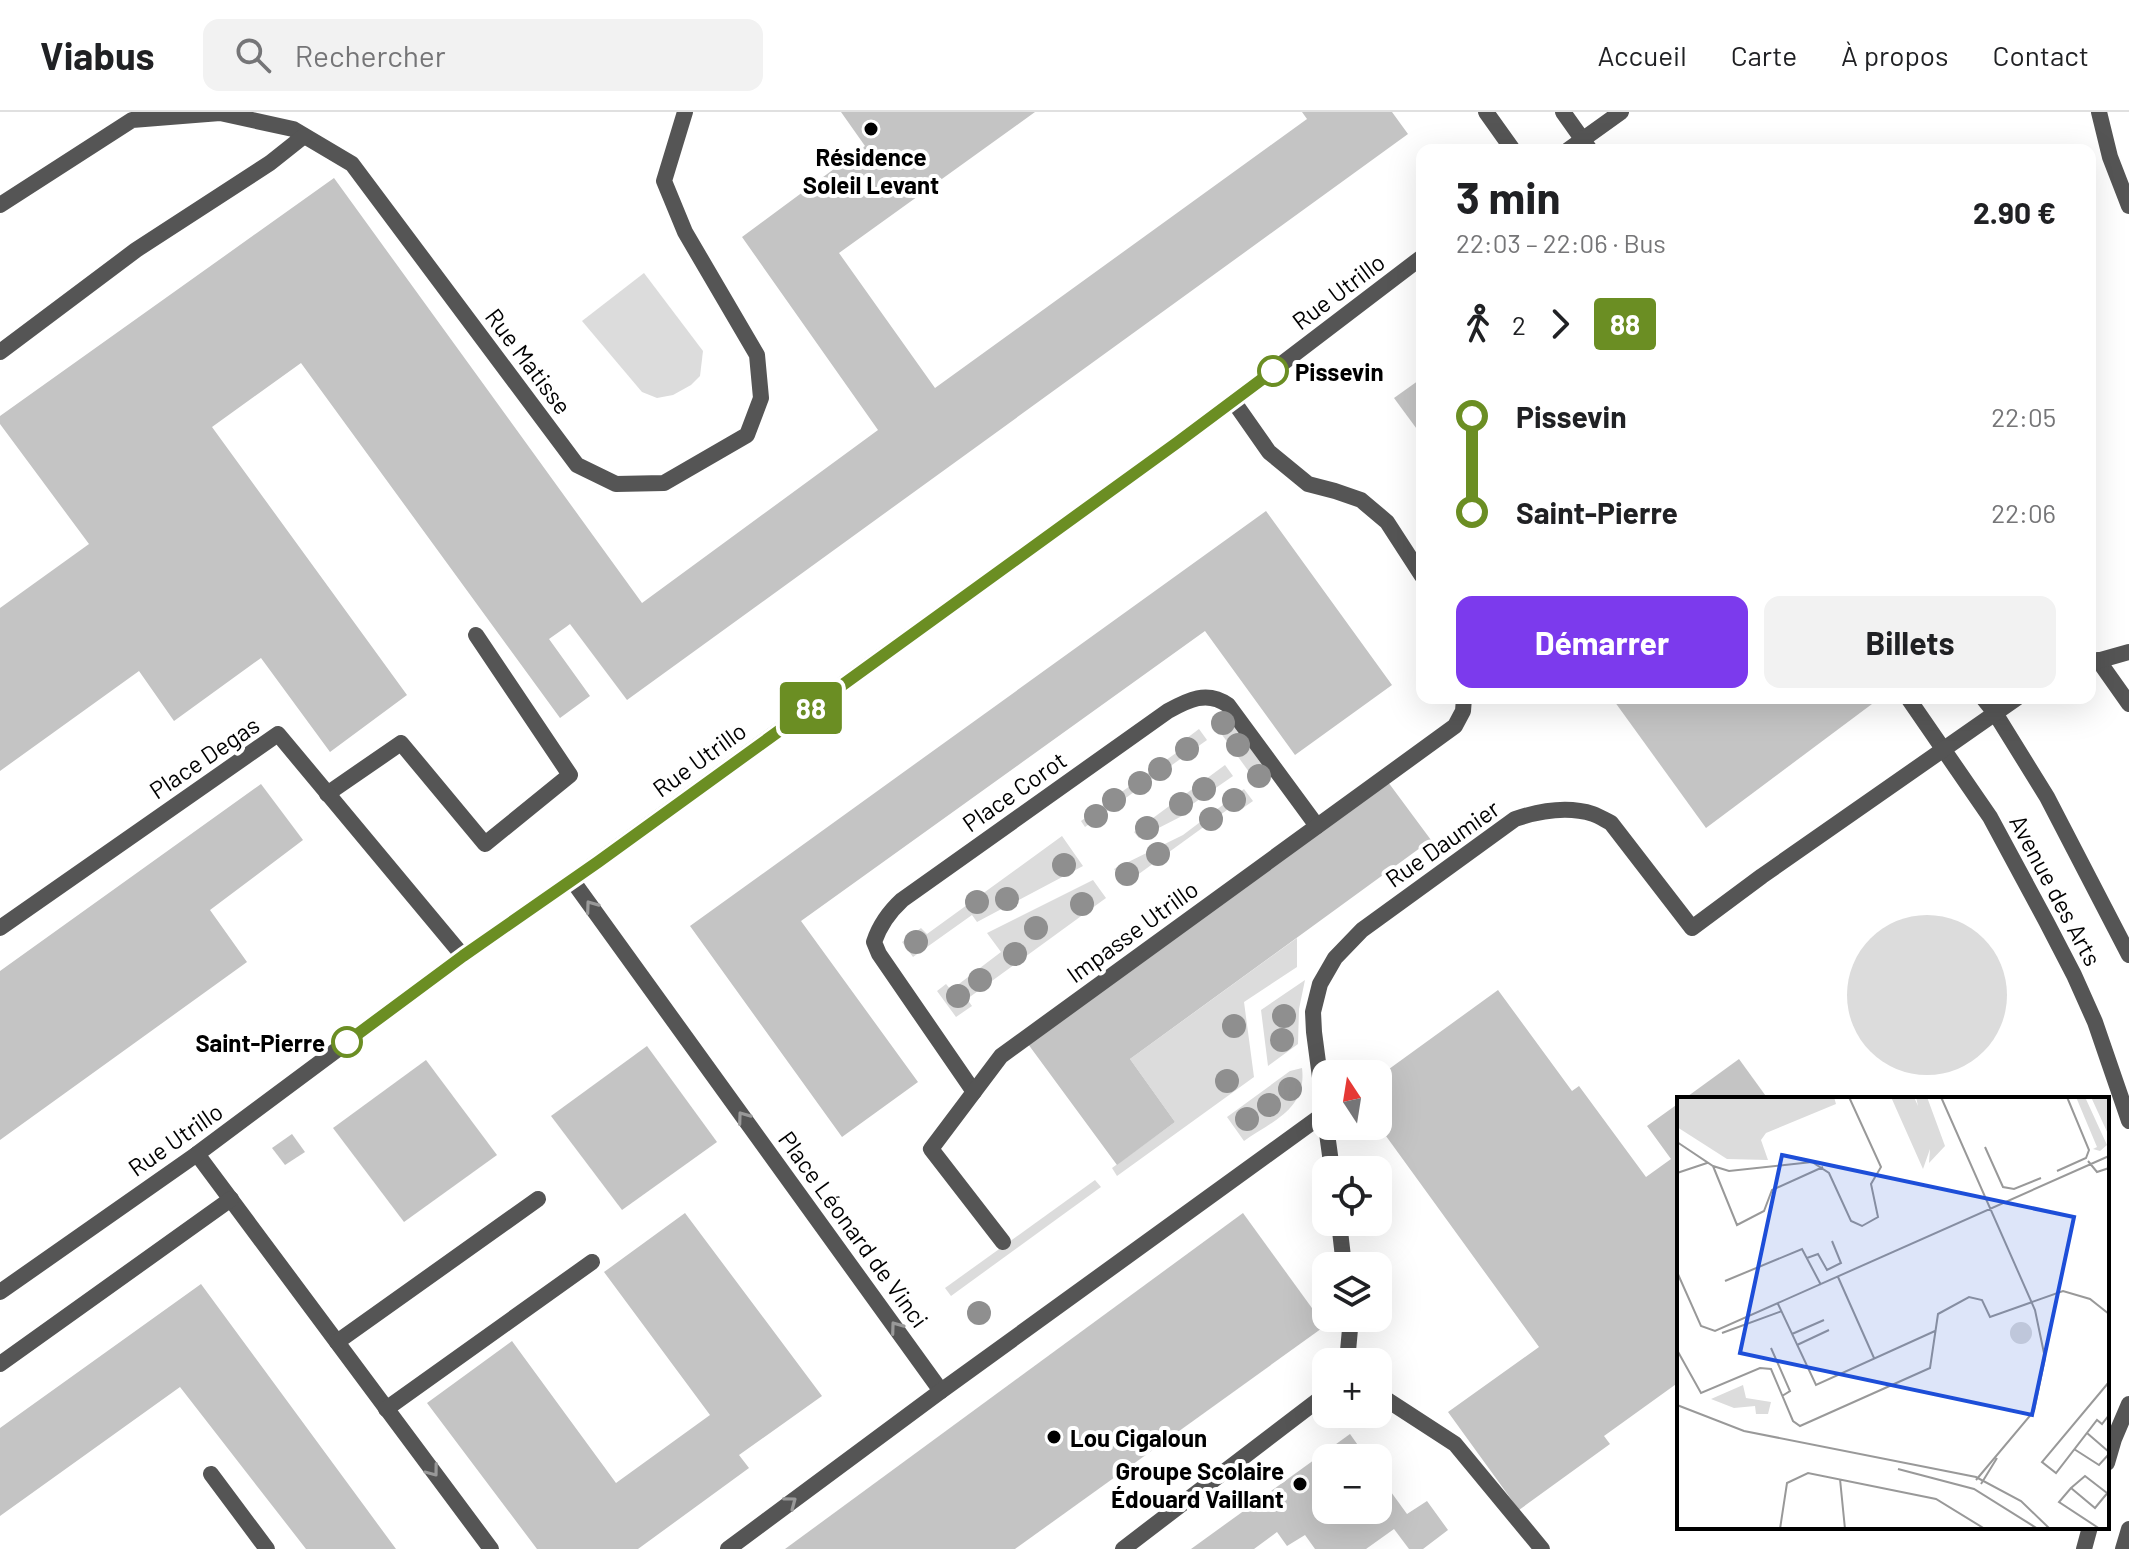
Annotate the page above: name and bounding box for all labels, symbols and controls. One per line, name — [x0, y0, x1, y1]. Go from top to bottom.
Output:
search box — [203, 19, 763, 91]
text: Viabus — [40, 32, 155, 78]
icon: search — [231, 33, 275, 77]
text: Rechercher — [295, 37, 446, 73]
text: Accueil — [1597, 38, 1687, 72]
text: Carte — [1731, 38, 1797, 72]
text: À propos — [1841, 38, 1948, 72]
text: Contact — [1992, 38, 2089, 72]
marker: Résidence Soleil Levant — [862, 120, 880, 138]
place label: Résidence Soleil Levant — [803, 142, 939, 199]
text: 3 min — [1456, 170, 1561, 223]
text: 2.90 € — [1973, 194, 2056, 230]
text: 22:03 – 22:06 · Bus — [1456, 227, 1666, 258]
street label: Rue Utrillo — [1286, 247, 1390, 335]
street label: Rue Matisse — [480, 302, 578, 420]
icon: walk — [1456, 302, 1500, 346]
icon: forward — [1538, 302, 1582, 346]
text: 88 — [1610, 307, 1640, 341]
text: 2 — [1512, 309, 1526, 340]
marker: Pissevin — [1258, 356, 1288, 386]
place label: Pissevin — [1295, 357, 1384, 386]
text: Pissevin — [1516, 398, 1627, 434]
text: 22:05 — [1991, 401, 2056, 432]
text: Saint-Pierre — [1516, 494, 1678, 530]
text: 22:06 — [1991, 497, 2056, 528]
button: Démarrer — [1456, 596, 1748, 688]
button: Billets — [1764, 596, 2056, 688]
line badge: 88 — [775, 682, 847, 734]
text: 88 — [796, 691, 826, 725]
street label: Place Degas — [144, 710, 264, 804]
street label: Rue Utrillo — [647, 715, 751, 803]
street label: Place Corot — [957, 745, 1071, 837]
street label: Rue Daumier — [1379, 793, 1505, 893]
street label: Avenue des Arts — [2004, 809, 2108, 971]
street label: Impasse Utrillo — [1061, 874, 1203, 988]
one-way arrow — [586, 900, 601, 915]
marker: Saint-Pierre — [332, 1027, 362, 1057]
place label: Saint-Pierre — [195, 1028, 325, 1057]
north arrow — [1312, 1060, 1392, 1140]
map controls — [1312, 1060, 1392, 1524]
street label: Rue Utrillo — [122, 1096, 228, 1182]
inset map — [1677, 1097, 2109, 1529]
one-way arrow — [738, 1111, 753, 1125]
street label: Place Léonard de Vinci — [773, 1125, 935, 1333]
button: locate — [1312, 1156, 1392, 1236]
button: layers — [1312, 1252, 1392, 1332]
one-way arrow — [891, 1322, 905, 1336]
button: + — [1312, 1348, 1392, 1428]
place label: Lou Cigaloun — [1070, 1423, 1207, 1452]
marker: Lou Cigaloun — [1045, 1428, 1063, 1446]
button: − — [1312, 1444, 1392, 1524]
place label: Groupe Scolaire Édouard Vaillant — [1111, 1456, 1284, 1513]
one-way arrow — [423, 1462, 438, 1477]
marker: Groupe Scolaire Édouard Vaillant — [1291, 1475, 1309, 1493]
one-way arrow — [782, 1498, 797, 1512]

